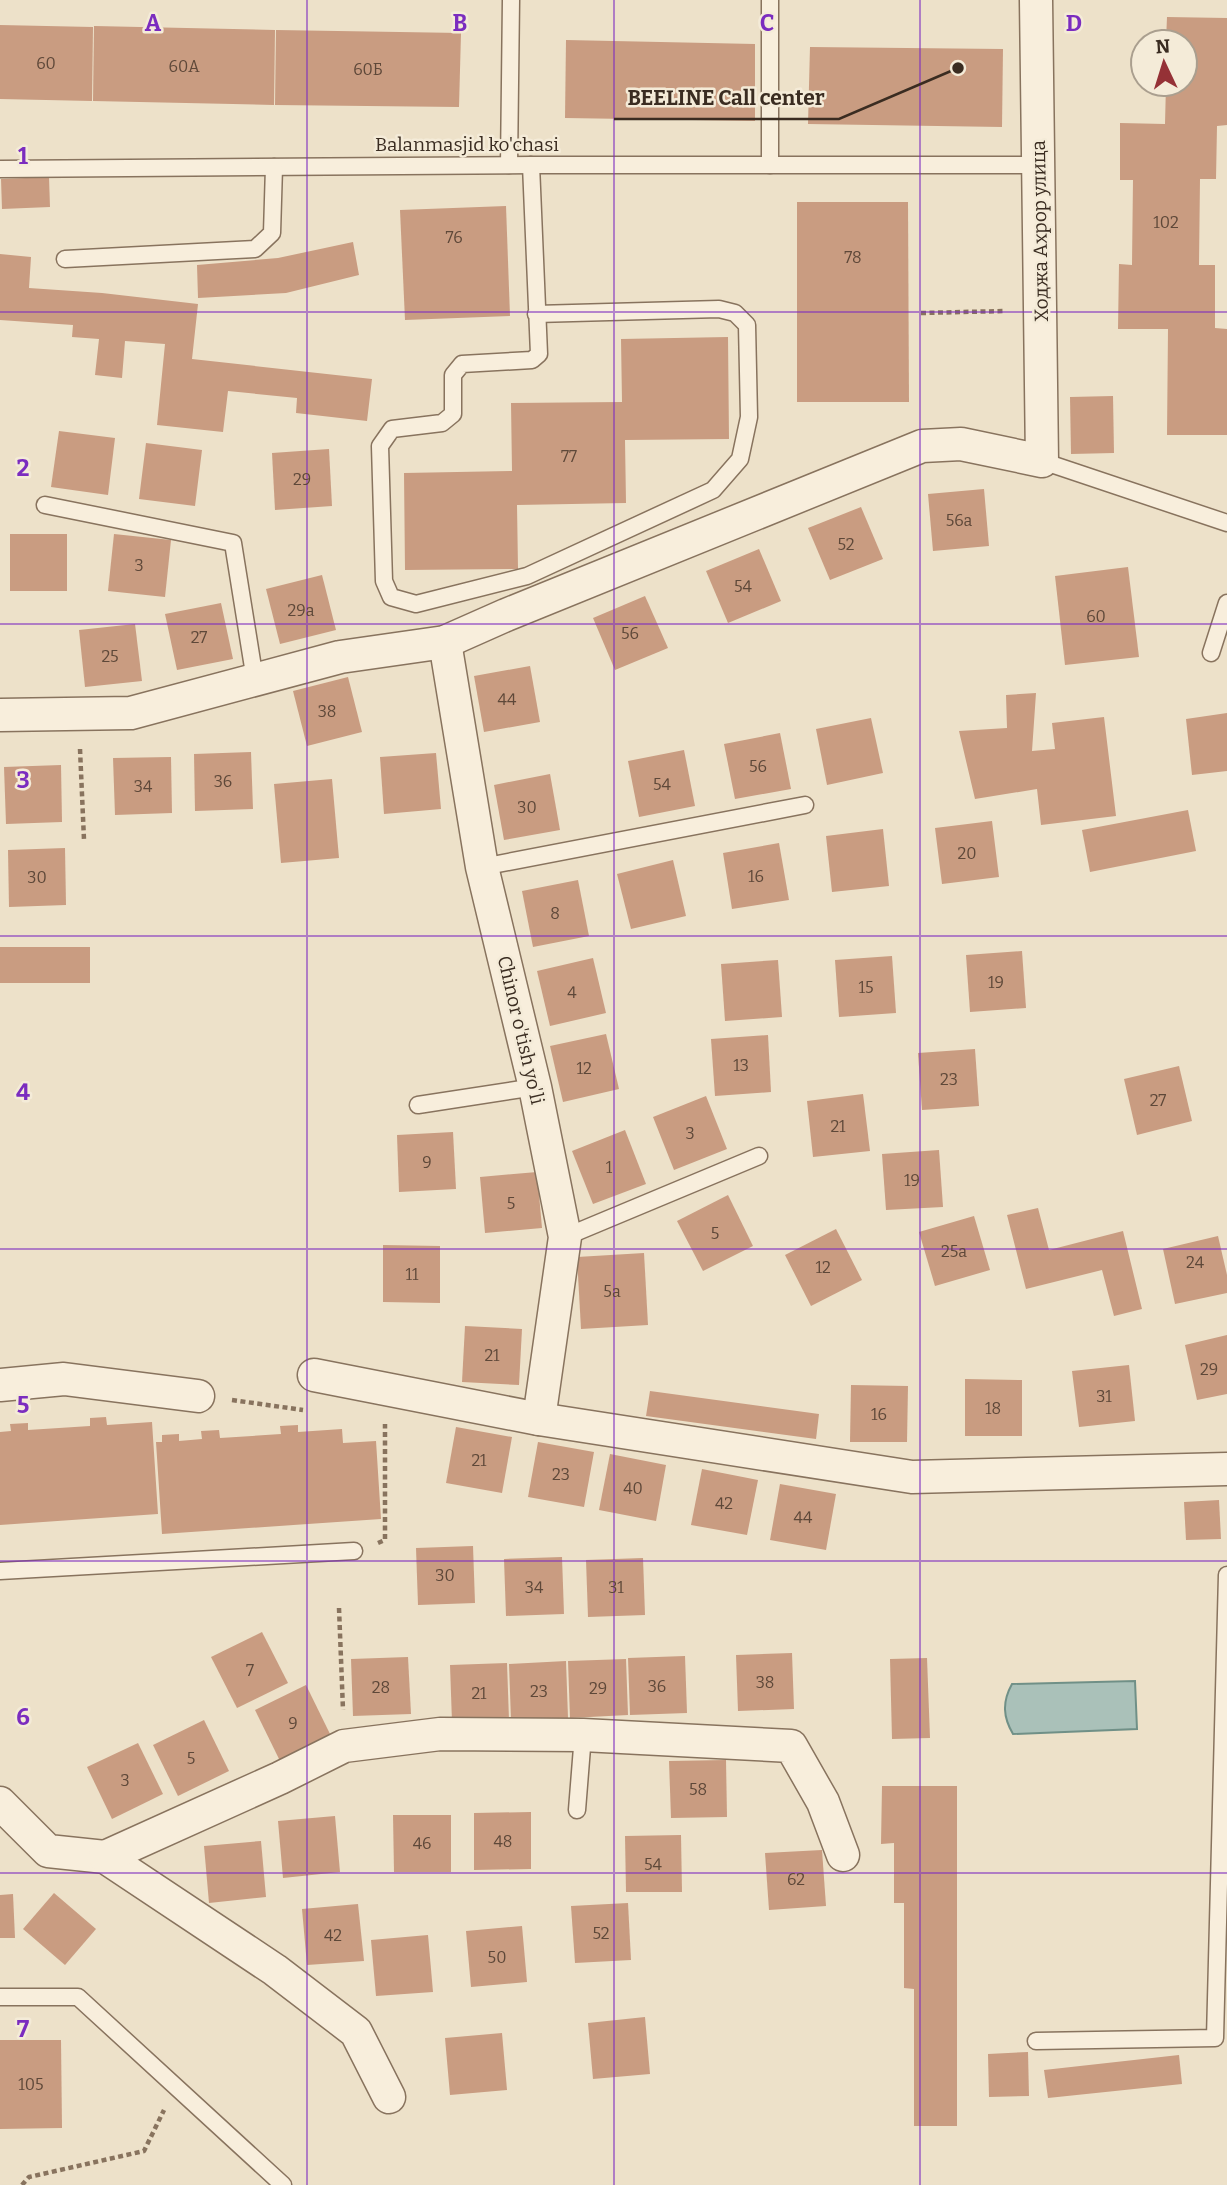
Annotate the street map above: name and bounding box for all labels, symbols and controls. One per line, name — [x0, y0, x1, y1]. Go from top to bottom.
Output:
text: A — [145, 9, 162, 37]
text: B — [453, 9, 467, 37]
text: C — [760, 9, 774, 37]
text: D — [1066, 9, 1082, 37]
north arrow — [1129, 28, 1199, 98]
text: N — [1155, 35, 1171, 59]
house number: 60 — [36, 54, 56, 73]
house number: 60А — [169, 57, 200, 76]
house number: 60Б — [353, 60, 383, 79]
callout: BEELINE Call center — [614, 77, 839, 119]
text: BEELINE Call center — [627, 85, 825, 111]
street label: Balanmasjid ko'chasi — [375, 133, 559, 156]
street label: Ходжа Ахрор улица — [1027, 139, 1053, 322]
text: 1 — [18, 142, 28, 170]
house number: 102 — [1153, 213, 1179, 232]
house number: 76 — [445, 228, 463, 247]
house number: 78 — [844, 248, 862, 267]
house number: 77 — [561, 447, 577, 466]
text: 2 — [17, 454, 30, 482]
house number: 29 — [293, 470, 311, 489]
house number: 56а — [946, 511, 973, 530]
house number: 52 — [838, 535, 854, 554]
house number: 3 — [134, 556, 144, 575]
house number: 54 — [734, 577, 753, 596]
house number: 29а — [288, 601, 315, 620]
house number: 60 — [1086, 607, 1106, 626]
house number: 56 — [621, 624, 639, 643]
house number: 27 — [191, 628, 207, 647]
house number: 25 — [101, 647, 119, 666]
house number: 44 — [498, 690, 517, 709]
house number: 38 — [318, 702, 336, 721]
house number: 56 — [749, 757, 767, 776]
text: 3 — [16, 766, 30, 794]
house number: 36 — [214, 772, 232, 791]
house number: 54 — [653, 775, 672, 794]
house number: 34 — [134, 777, 153, 796]
house number: 30 — [517, 798, 537, 817]
house number: 20 — [958, 844, 976, 863]
house number: 16 — [748, 867, 764, 886]
house number: 30 — [27, 868, 47, 887]
house number: 8 — [550, 904, 560, 923]
street label: Chinor o'tish yo'li — [493, 953, 549, 1107]
house number: 19 — [988, 973, 1004, 992]
house number: 15 — [858, 978, 874, 997]
house number: 4 — [567, 983, 577, 1002]
house number: 13 — [733, 1056, 749, 1075]
house number: 12 — [576, 1059, 592, 1078]
house number: 23 — [940, 1070, 958, 1089]
text: 4 — [16, 1078, 30, 1106]
house number: 27 — [1150, 1091, 1166, 1110]
house number: 21 — [830, 1117, 846, 1136]
house number: 3 — [685, 1124, 695, 1143]
house number: 9 — [422, 1153, 432, 1172]
house number: 1 — [606, 1158, 613, 1177]
house number: 19 — [904, 1171, 920, 1190]
house number: 5 — [507, 1194, 515, 1213]
house number: 5 — [711, 1224, 719, 1243]
house number: 25а — [941, 1242, 967, 1261]
house number: 24 — [1186, 1253, 1205, 1272]
house number: 12 — [815, 1258, 831, 1277]
house number: 11 — [406, 1265, 419, 1284]
house number: 5а — [603, 1282, 621, 1301]
house number: 21 — [484, 1346, 500, 1365]
house number: 29 — [1200, 1360, 1218, 1379]
house number: 31 — [1096, 1387, 1112, 1406]
text: 5 — [17, 1391, 29, 1419]
house number: 18 — [985, 1399, 1001, 1418]
house number: 16 — [871, 1405, 887, 1424]
house number: 21 — [471, 1451, 487, 1470]
house number: 23 — [552, 1465, 570, 1484]
house number: 40 — [623, 1479, 643, 1498]
house number: 42 — [715, 1494, 733, 1513]
house number: 44 — [794, 1508, 813, 1527]
house number: 30 — [435, 1566, 455, 1585]
house number: 34 — [525, 1578, 544, 1597]
house number: 31 — [608, 1578, 624, 1597]
house number: 7 — [246, 1661, 254, 1680]
house number: 38 — [756, 1673, 774, 1692]
house number: 36 — [648, 1677, 666, 1696]
house number: 28 — [372, 1678, 390, 1697]
house number: 29 — [589, 1679, 607, 1698]
house number: 23 — [530, 1682, 548, 1701]
house number: 21 — [471, 1684, 487, 1703]
text: 6 — [16, 1703, 30, 1731]
house number: 9 — [288, 1714, 298, 1733]
house number: 5 — [187, 1749, 195, 1768]
house number: 3 — [120, 1771, 130, 1790]
house number: 58 — [689, 1780, 707, 1799]
house number: 48 — [494, 1832, 512, 1851]
house number: 46 — [413, 1834, 431, 1853]
house number: 54 — [644, 1855, 663, 1874]
house number: 62 — [787, 1870, 805, 1889]
house number: 52 — [593, 1924, 609, 1943]
house number: 42 — [324, 1926, 342, 1945]
house number: 50 — [488, 1948, 506, 1967]
text: 7 — [17, 2015, 30, 2043]
house number: 105 — [18, 2075, 44, 2094]

